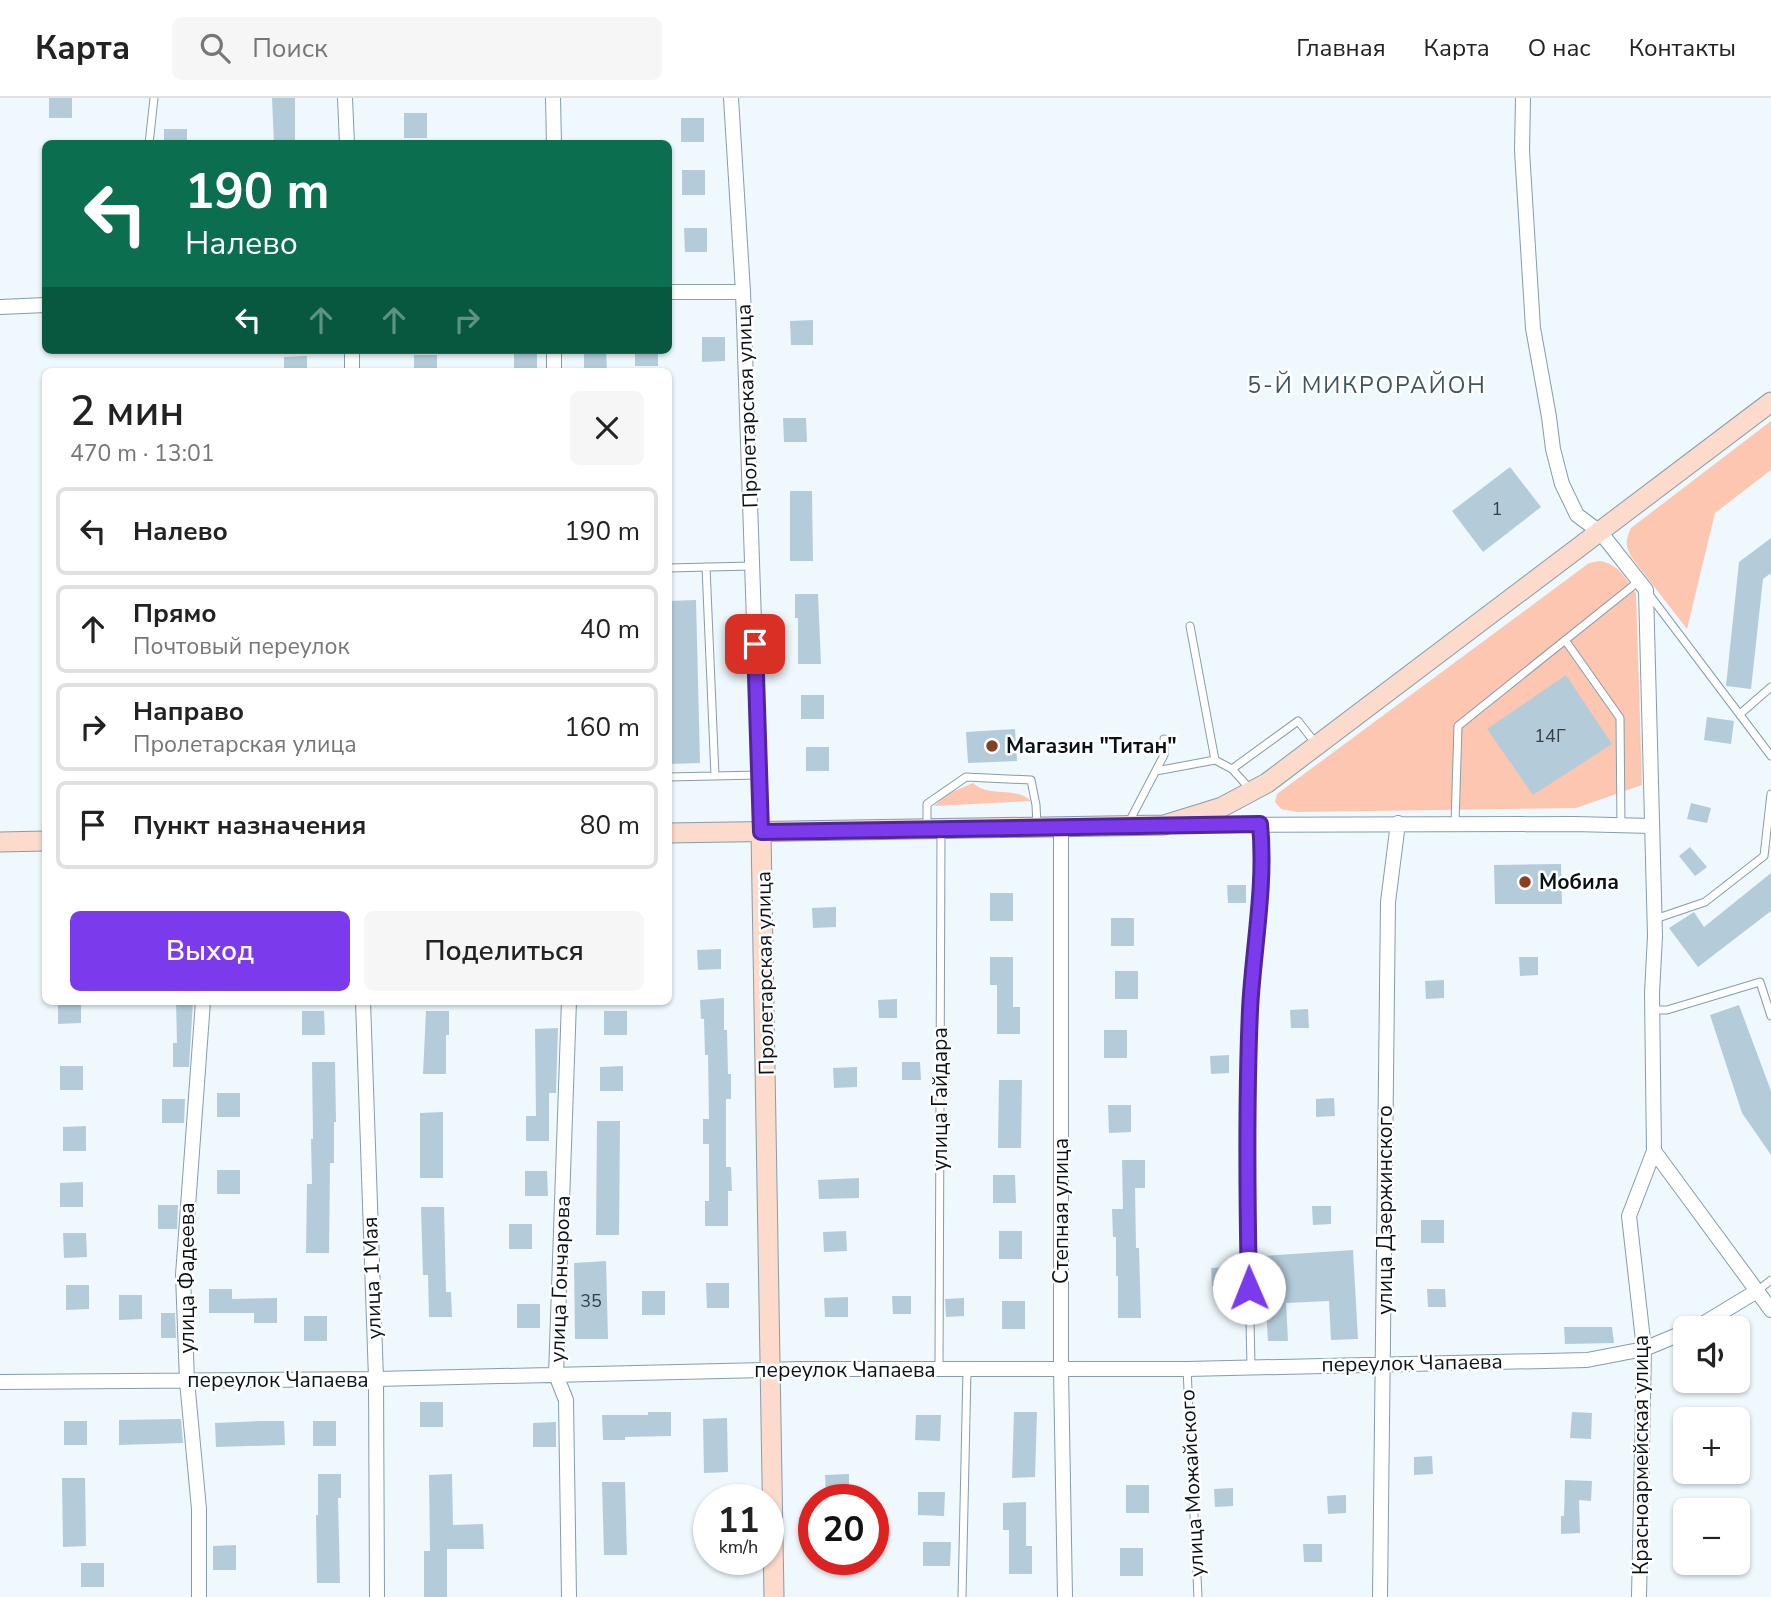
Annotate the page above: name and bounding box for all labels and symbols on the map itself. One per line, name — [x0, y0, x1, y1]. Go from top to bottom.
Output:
street label: Пролетарская улица — [729, 304, 765, 508]
district label: 5-Й МИКРОРАЙОН — [1247, 370, 1487, 401]
house number: 1 — [1492, 497, 1502, 521]
pin — [725, 614, 785, 674]
house number: 14Г — [1534, 724, 1566, 748]
place label: Магазин "Титан" — [1006, 732, 1177, 760]
marker: Магазин "Титан" — [984, 738, 1000, 754]
place label: Мобила — [1539, 868, 1619, 896]
street label: Пролетарская улица — [749, 871, 781, 1075]
marker: Мобила — [1517, 874, 1533, 890]
street label: улица Гайдара — [926, 1027, 954, 1171]
street label: улица Дзержинского — [1371, 1105, 1399, 1315]
street label: Степная улица — [1047, 1138, 1075, 1284]
street label: улица Гончарова — [543, 1195, 577, 1363]
street label: улица Фадеева — [173, 1202, 201, 1354]
street label: улица 1 Мая — [356, 1216, 388, 1340]
position arrow — [1212, 1251, 1286, 1325]
house number: 35 — [580, 1289, 602, 1313]
street label: Красноармейская улица — [1627, 1335, 1655, 1575]
street label: переулок Чапаева — [1321, 1347, 1503, 1379]
street label: переулок Чапаева — [754, 1356, 936, 1384]
street label: переулок Чапаева — [187, 1366, 369, 1394]
street label: улица Можайского — [1173, 1389, 1211, 1577]
speed limit sign: 20 — [798, 1484, 889, 1575]

